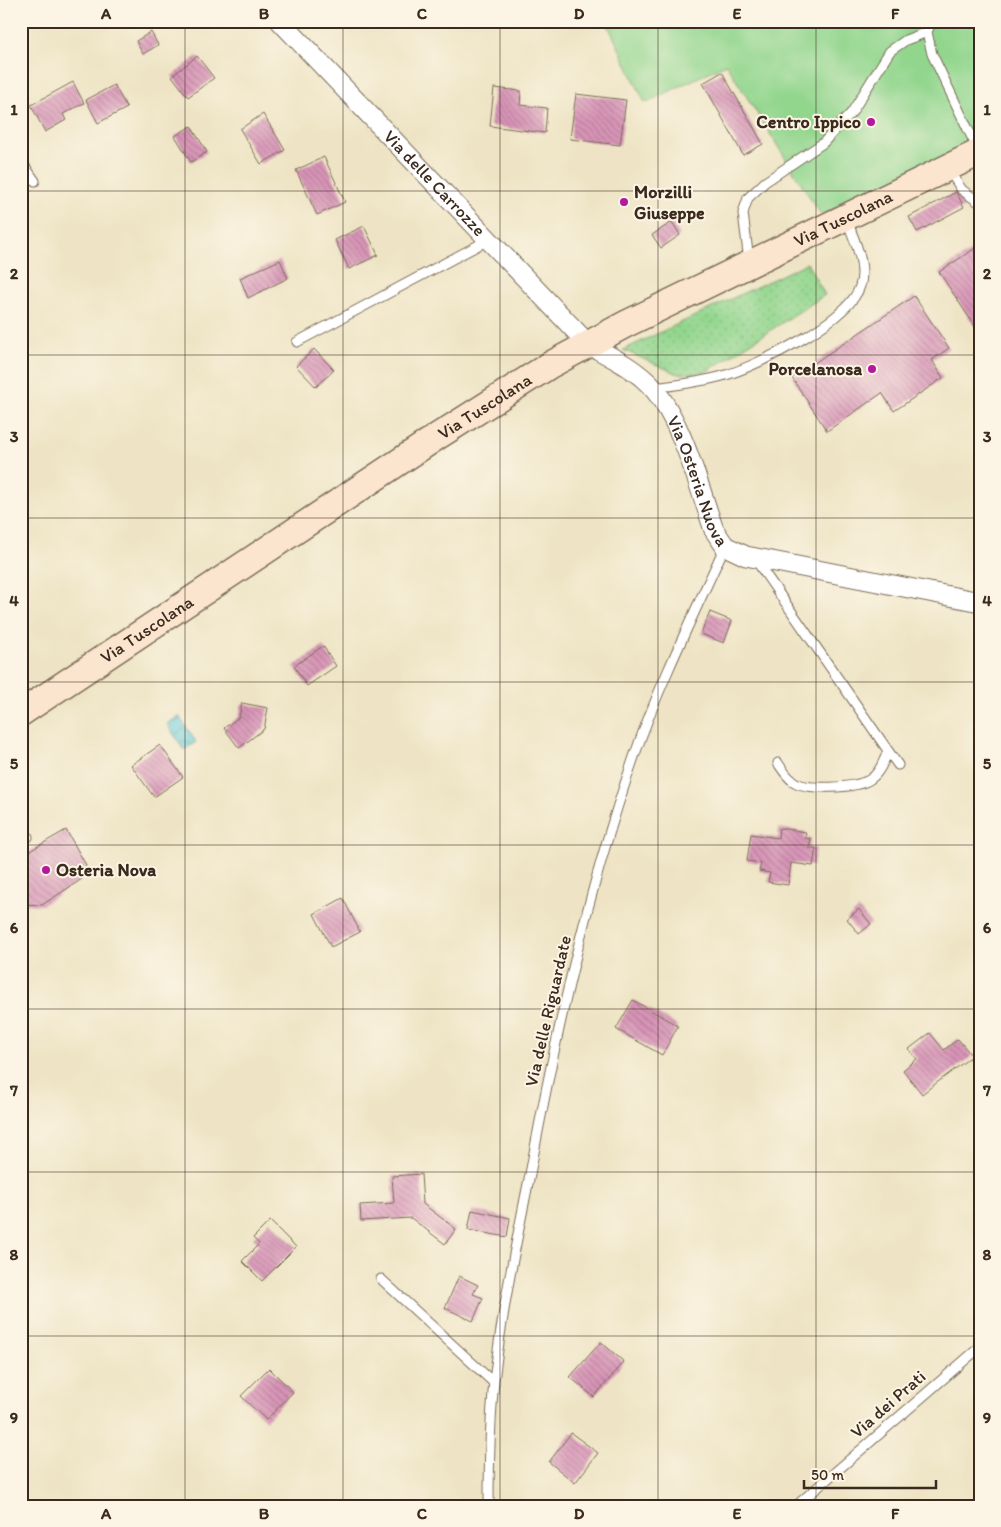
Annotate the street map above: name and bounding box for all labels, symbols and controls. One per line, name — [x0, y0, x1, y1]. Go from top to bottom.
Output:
text: A — [100, 4, 112, 23]
text: B — [259, 4, 270, 23]
text: C — [417, 4, 428, 23]
text: D — [574, 4, 585, 23]
text: E — [733, 4, 742, 23]
text: F — [891, 4, 900, 23]
text: 1 — [10, 100, 18, 119]
text: 1 — [983, 100, 991, 119]
place label: Centro Ippico — [756, 111, 861, 133]
marker: Centro Ippico — [865, 116, 877, 128]
street label: Via delle Carrozze — [379, 125, 490, 241]
place label: Morzilli Giuseppe — [634, 181, 705, 224]
street label: Via Tuscolana — [790, 185, 897, 252]
marker: Morzilli Giuseppe — [618, 196, 630, 208]
text: 2 — [10, 264, 19, 283]
text: 2 — [983, 264, 992, 283]
place label: Porcelanosa — [769, 358, 862, 380]
marker: Porcelanosa — [866, 363, 878, 375]
street label: Via Tuscolana — [434, 368, 536, 444]
street label: Via Osteria Nuova — [662, 412, 733, 551]
text: 3 — [10, 427, 19, 446]
text: 3 — [983, 427, 992, 446]
street label: Via Tuscolana — [96, 590, 198, 668]
text: 4 — [9, 591, 19, 610]
text: 4 — [982, 591, 992, 610]
text: 5 — [10, 754, 19, 773]
text: 5 — [983, 754, 992, 773]
place label: Osteria Nova — [56, 859, 156, 881]
marker: Osteria Nova — [40, 864, 52, 876]
text: 6 — [10, 918, 19, 937]
text: 6 — [983, 918, 992, 937]
street label: Via delle Riguardate — [520, 933, 576, 1089]
text: 7 — [9, 1081, 18, 1100]
text: 7 — [982, 1081, 991, 1100]
text: 8 — [10, 1245, 19, 1264]
text: 8 — [983, 1245, 992, 1264]
street label: Via dei Prati — [846, 1365, 930, 1443]
text: 9 — [10, 1408, 18, 1427]
text: 9 — [983, 1408, 991, 1427]
scale bar — [804, 1457, 936, 1489]
text: 50 m — [811, 1466, 844, 1484]
text: A — [100, 1504, 112, 1523]
text: B — [259, 1504, 270, 1523]
text: C — [417, 1504, 428, 1523]
text: D — [574, 1504, 585, 1523]
text: E — [733, 1504, 742, 1523]
text: F — [891, 1504, 900, 1523]

